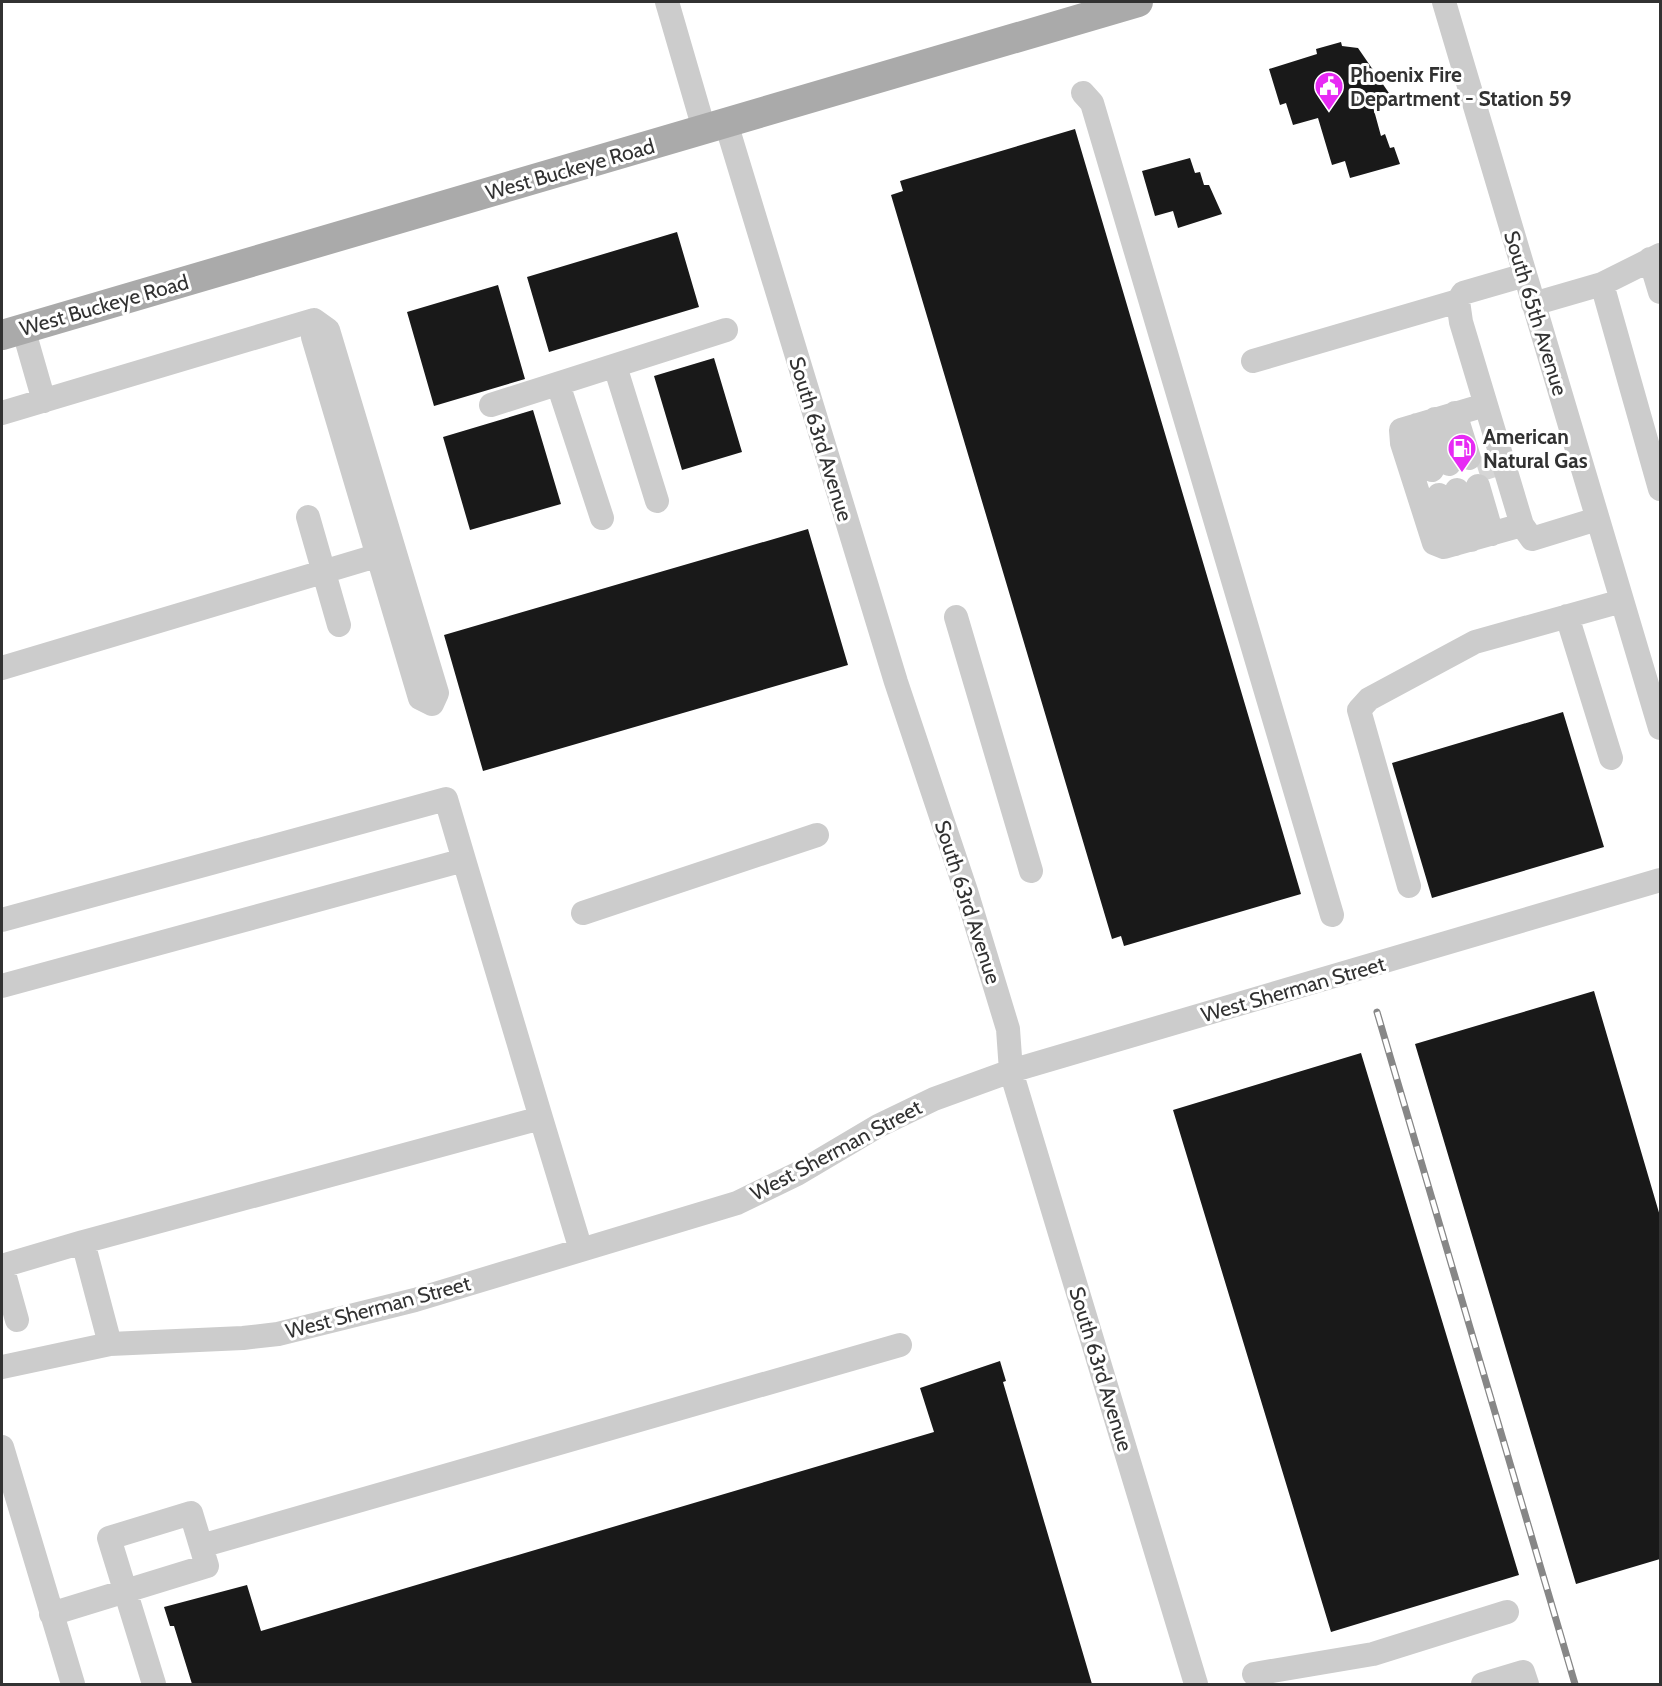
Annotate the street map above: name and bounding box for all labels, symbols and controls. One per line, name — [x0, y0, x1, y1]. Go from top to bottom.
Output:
place label: Phoenix Fire Department - Station 59 — [1350, 62, 1572, 111]
public building icon: Phoenix Fire Department - Station 59 — [1313, 70, 1345, 112]
street label: West Buckeye Road — [483, 133, 657, 205]
street label: South 65th Avenue — [1499, 228, 1573, 399]
street label: West Buckeye Road — [17, 269, 191, 341]
street label: South 63rd Avenue — [784, 354, 858, 524]
place label: American Natural Gas — [1483, 424, 1588, 473]
fuel station icon: American Natural Gas — [1446, 432, 1478, 474]
street label: South 63rd Avenue — [930, 817, 1006, 987]
street label: West Sherman Street — [1198, 951, 1388, 1027]
street label: West Sherman Street — [746, 1094, 926, 1206]
street label: West Sherman Street — [283, 1270, 473, 1344]
street label: South 63rd Avenue — [1064, 1284, 1138, 1454]

